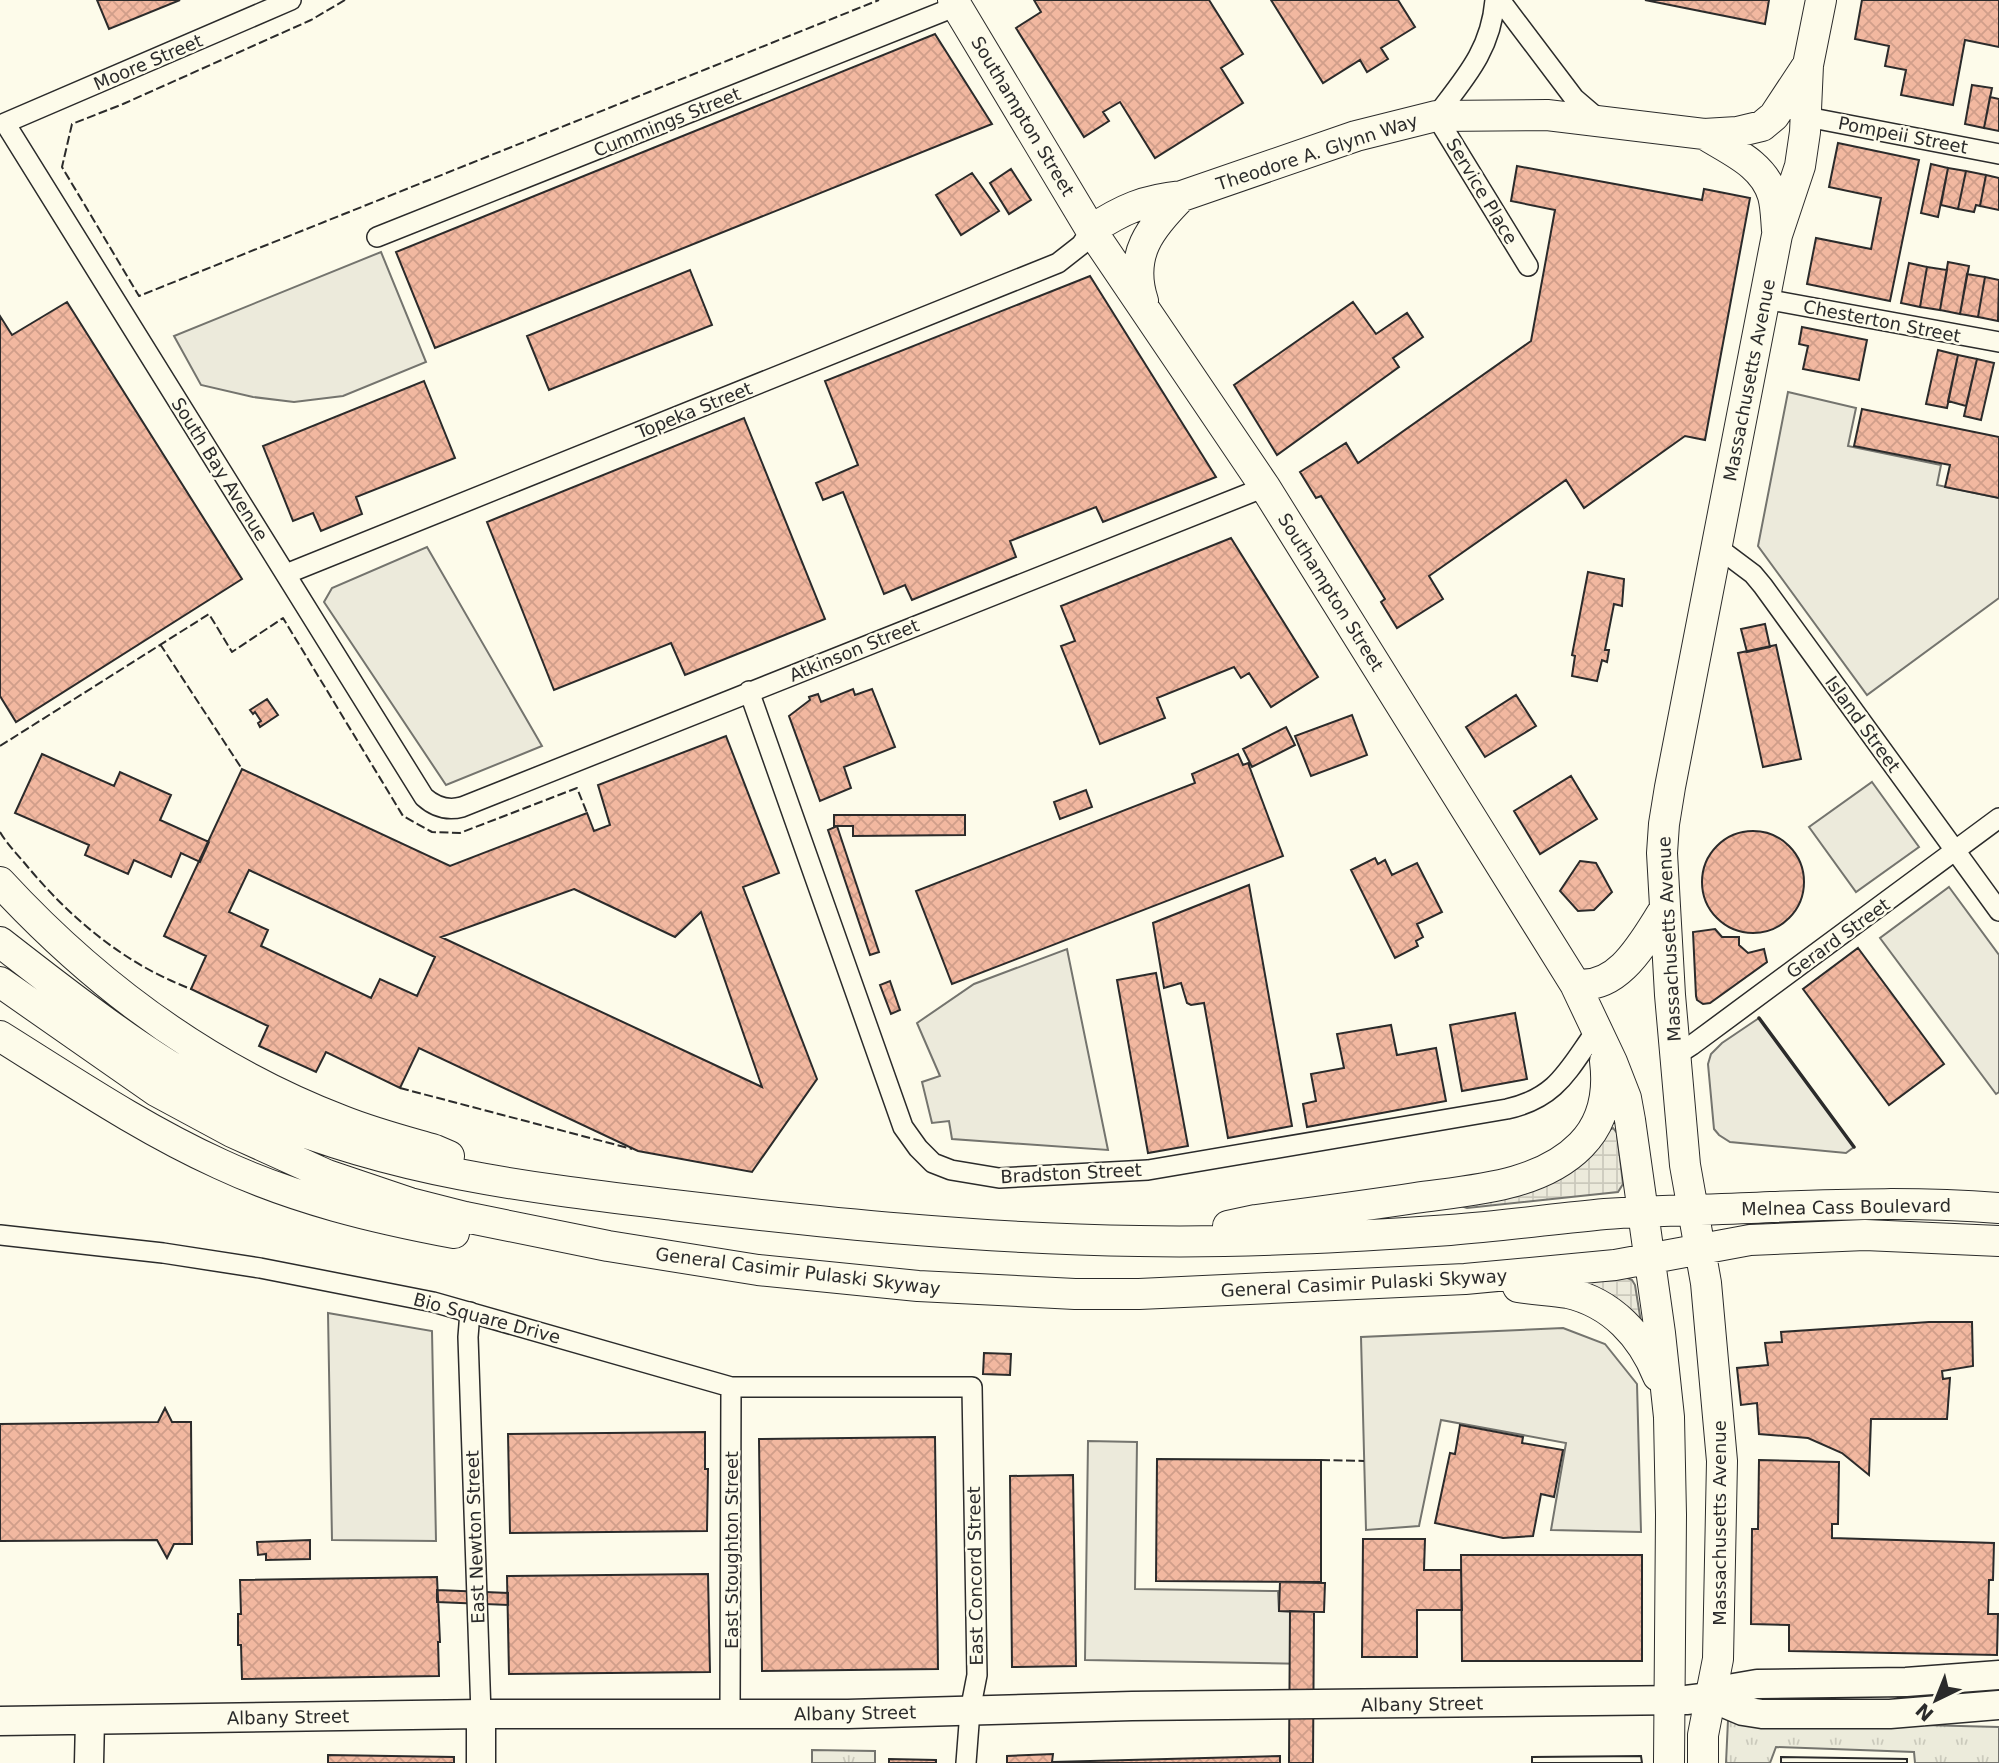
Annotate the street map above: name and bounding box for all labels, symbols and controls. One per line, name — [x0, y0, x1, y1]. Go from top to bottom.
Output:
street label: Moore Street — [90, 30, 206, 94]
street label: Southampton Street — [967, 33, 1079, 199]
street label: Cummings Street — [590, 83, 744, 161]
street label: Theodore A. Glynn Way — [1213, 109, 1421, 195]
street label: Pompeii Street — [1836, 112, 1970, 158]
street label: Service Place — [1442, 134, 1522, 248]
street label: Massachusetts Avenue — [1719, 277, 1779, 483]
street label: Chesterton Street — [1802, 295, 1962, 347]
street label: Topeka Street — [632, 377, 755, 443]
street label: South Bay Avenue — [167, 394, 273, 544]
street label: Southampton Street — [1274, 509, 1388, 675]
street label: Atkinson Street — [786, 614, 922, 686]
street label: Island Street — [1821, 672, 1905, 776]
street label: Massachusetts Avenue — [1653, 836, 1685, 1042]
street label: Gerard Street — [1782, 894, 1894, 982]
street label: Bradston Street — [1000, 1159, 1142, 1187]
street label: Melnea Cass Boulevard — [1741, 1195, 1951, 1219]
street label: General Casimir Pulaski Skyway — [654, 1243, 942, 1299]
street label: General Casimir Pulaski Skyway — [1220, 1265, 1508, 1301]
street label: Bio Square Drive — [411, 1288, 563, 1348]
street label: Massachusetts Avenue — [1709, 1420, 1730, 1626]
street label: East Newton Street — [461, 1450, 489, 1624]
street label: East Stoughton Street — [721, 1451, 742, 1649]
street label: East Concord Street — [963, 1486, 987, 1666]
north arrow — [1901, 1665, 1971, 1735]
street label: Albany Street — [1361, 1692, 1483, 1716]
text: N — [1911, 1699, 1938, 1726]
street label: Albany Street — [794, 1701, 916, 1725]
street label: Albany Street — [227, 1705, 349, 1729]

